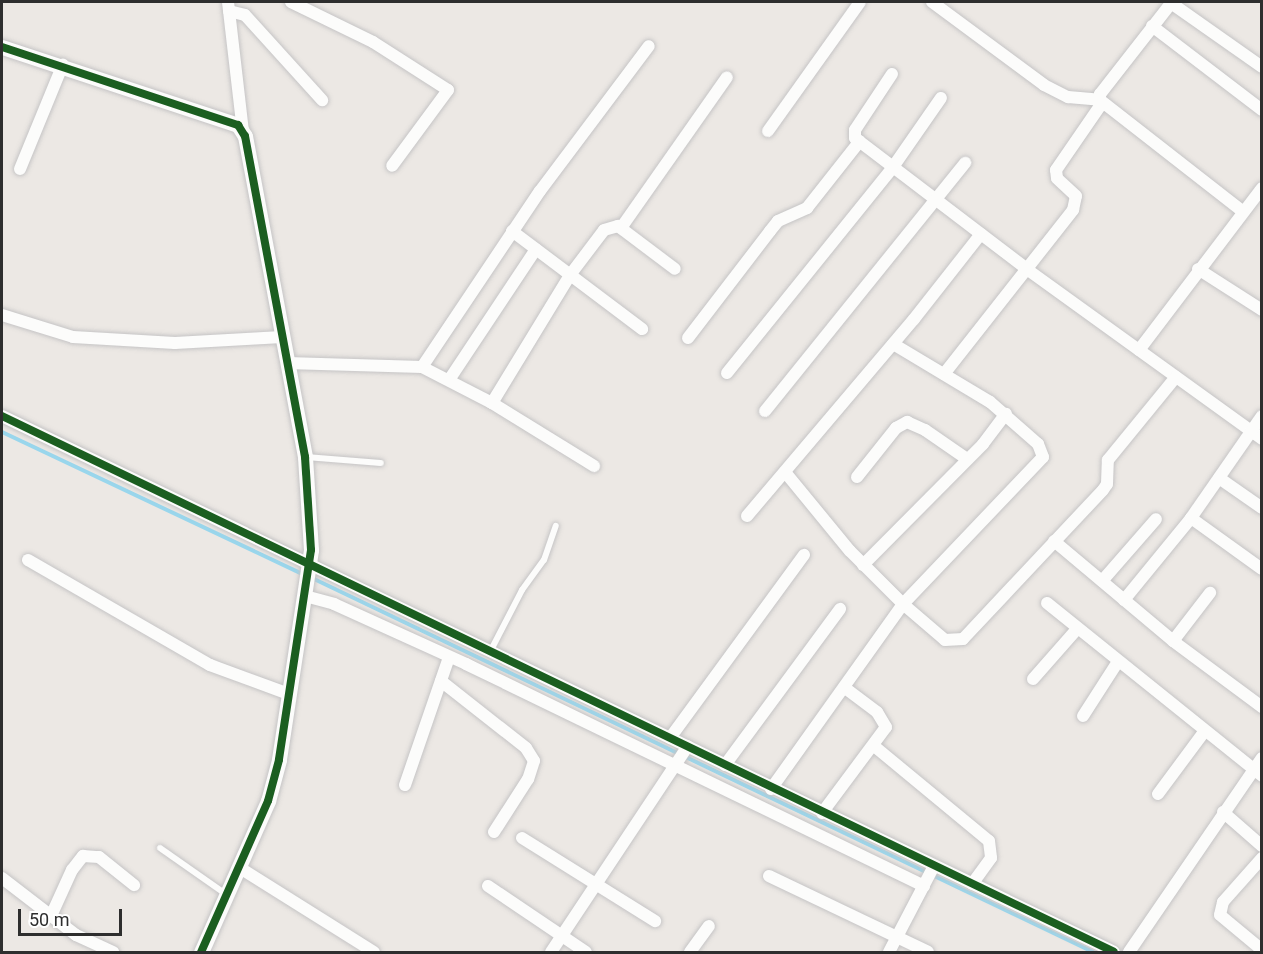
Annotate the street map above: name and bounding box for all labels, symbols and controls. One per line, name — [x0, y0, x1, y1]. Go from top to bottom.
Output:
scale bar — [21, 897, 124, 935]
text: 50 m — [29, 909, 69, 930]

